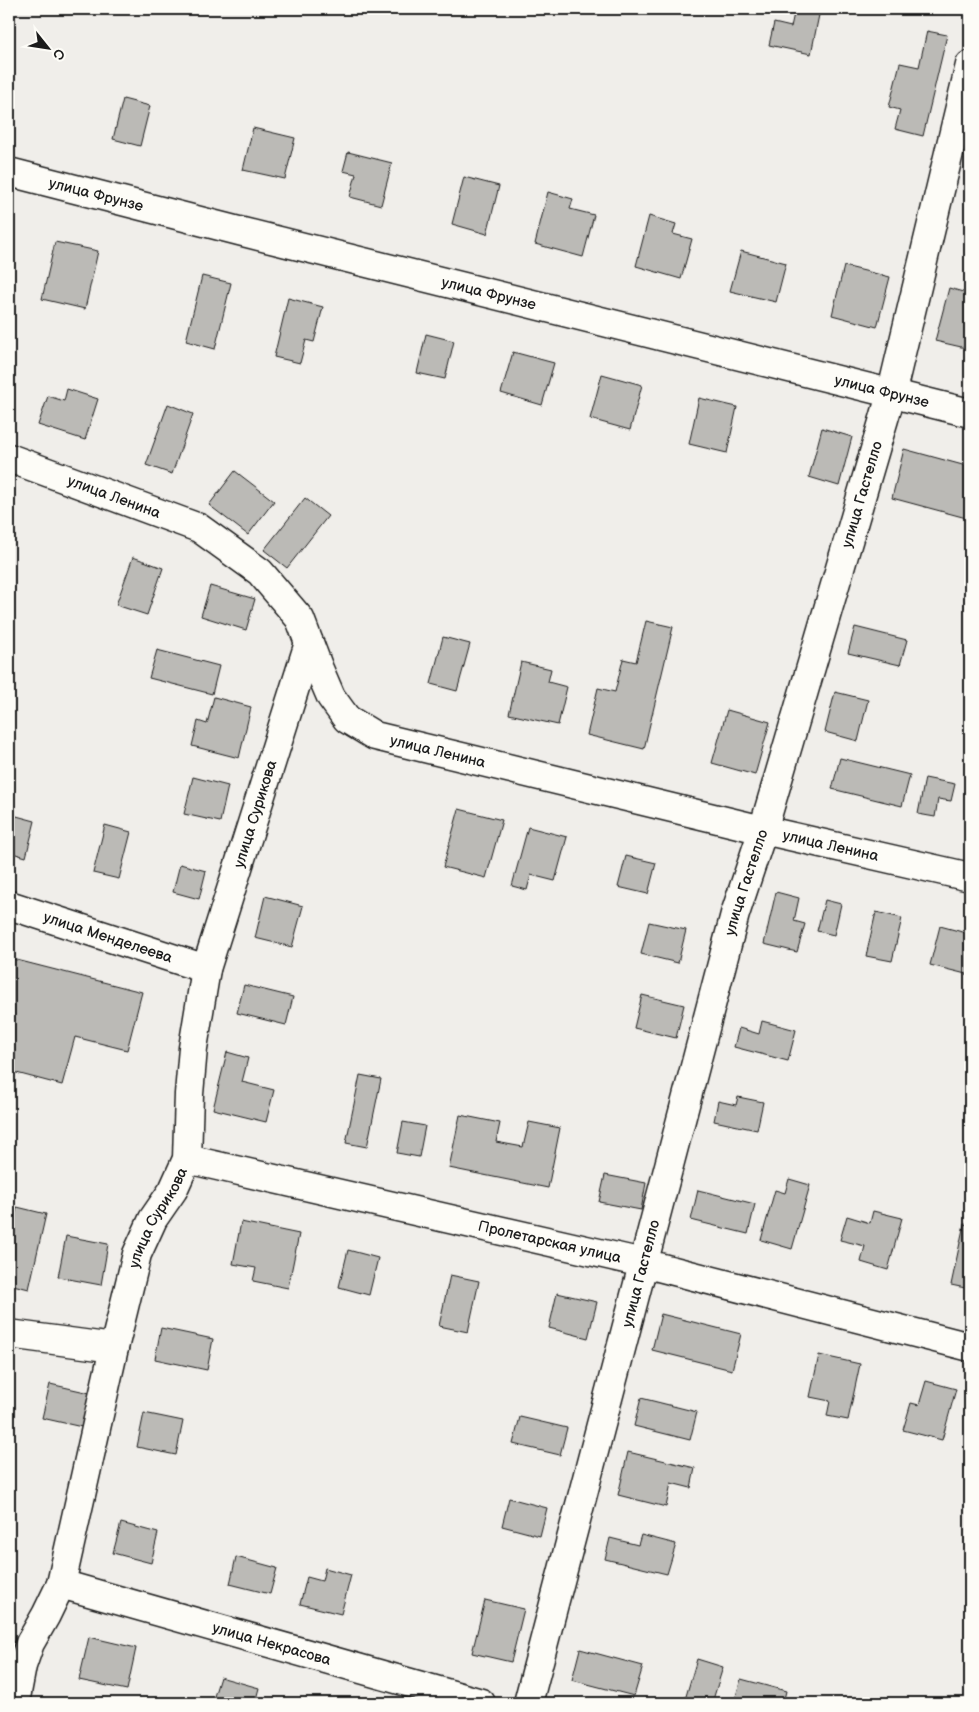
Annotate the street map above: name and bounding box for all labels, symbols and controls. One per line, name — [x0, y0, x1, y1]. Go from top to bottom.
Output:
north arrow — [22, 22, 72, 72]
text: С — [49, 46, 69, 63]
street label: улица Фрунзе — [47, 173, 145, 216]
street label: улица Фрунзе — [440, 272, 538, 314]
street label: улица Фрунзе — [833, 370, 931, 412]
street label: улица Гастелло — [837, 439, 886, 550]
street label: улица Ленина — [65, 471, 163, 523]
street label: улица Ленина — [388, 730, 488, 772]
street label: улица Сурикова — [229, 758, 281, 870]
street label: улица Ленина — [781, 825, 881, 865]
street label: улица Гастелло — [720, 827, 772, 938]
street label: улица Менделеева — [41, 907, 175, 967]
street label: улица Сурикова — [124, 1164, 192, 1270]
street label: Пролетарская улица — [476, 1216, 623, 1267]
street label: улица Гастелло — [617, 1218, 664, 1329]
street label: улица Некрасова — [210, 1618, 333, 1670]

